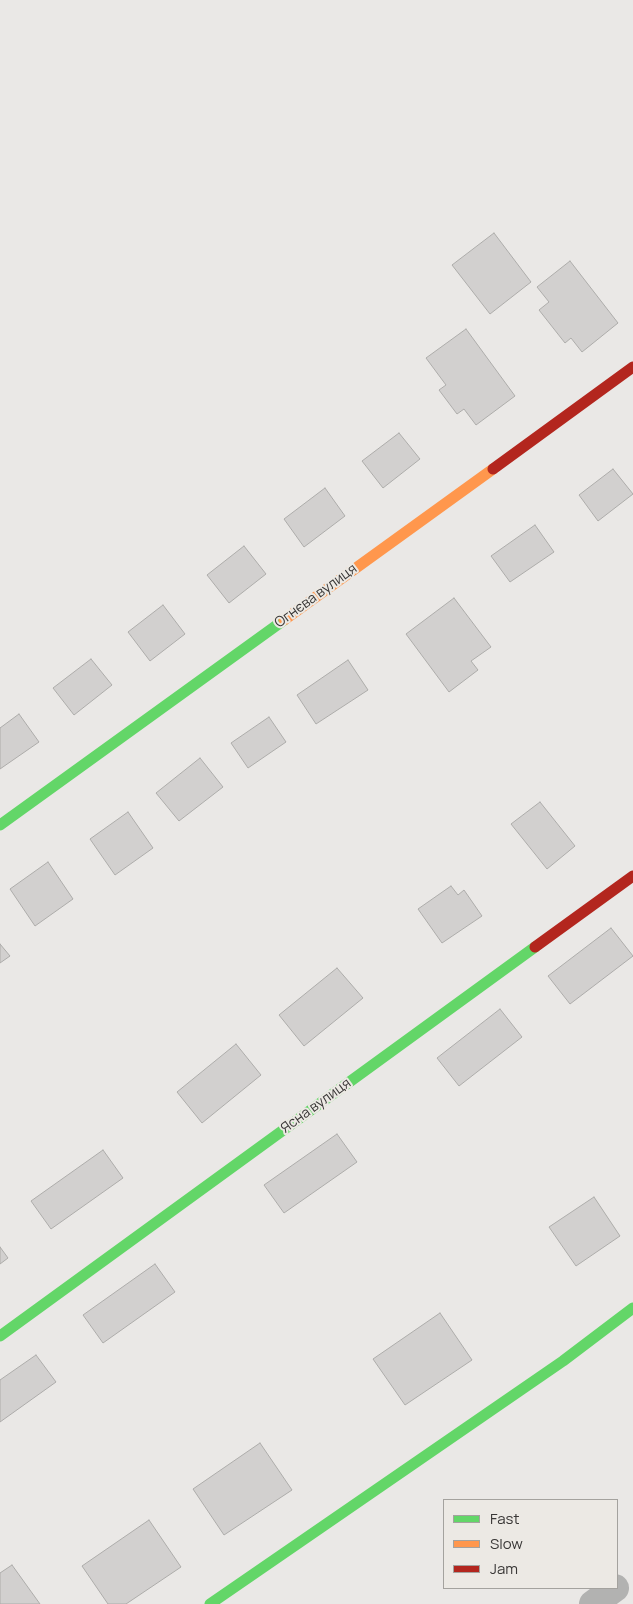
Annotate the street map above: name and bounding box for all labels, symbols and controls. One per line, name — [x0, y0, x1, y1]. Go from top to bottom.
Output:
street label: Огнєва вулиця — [272, 560, 360, 632]
street label: Ясна вулиця — [278, 1075, 354, 1137]
legend — [443, 1499, 618, 1589]
text: Fast — [490, 1508, 519, 1529]
text: Slow — [490, 1533, 523, 1554]
text: Jam — [490, 1558, 518, 1579]

